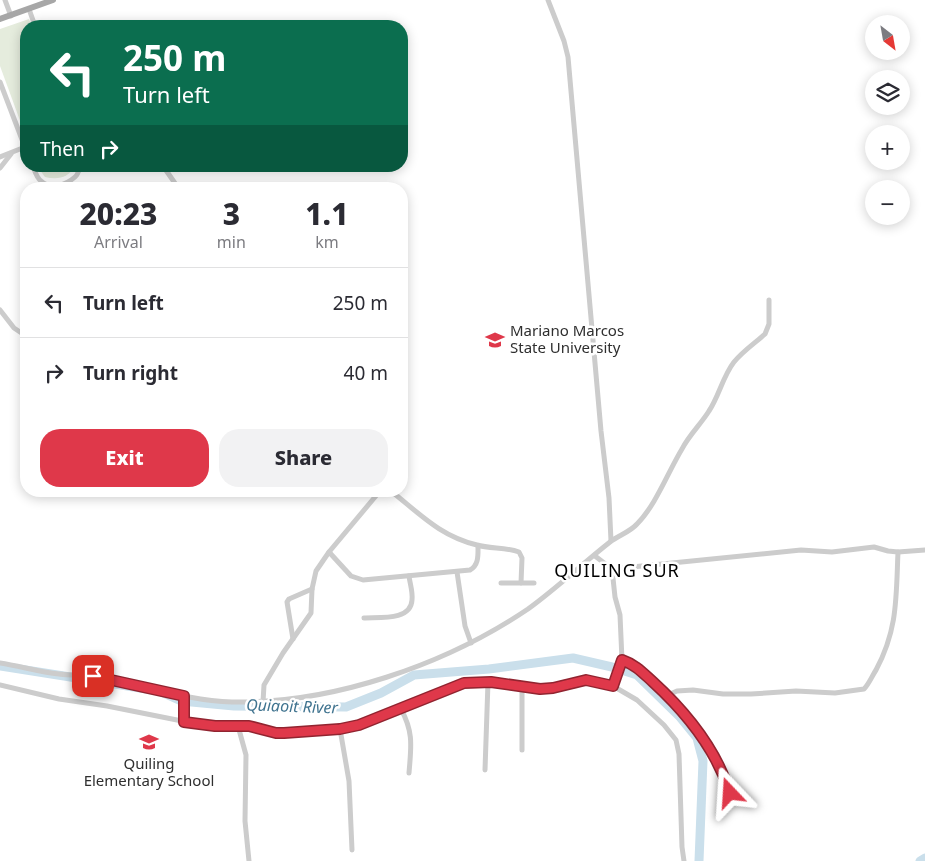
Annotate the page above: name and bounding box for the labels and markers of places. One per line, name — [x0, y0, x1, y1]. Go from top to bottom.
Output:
place label: Mariano Marcos State University — [510, 320, 624, 357]
school or university icon: Mariano Marcos State University — [484, 329, 506, 351]
pin — [72, 655, 114, 697]
school or university icon: Quiling Elementary School — [138, 731, 160, 753]
place label: Quiling Elementary School — [84, 753, 214, 790]

